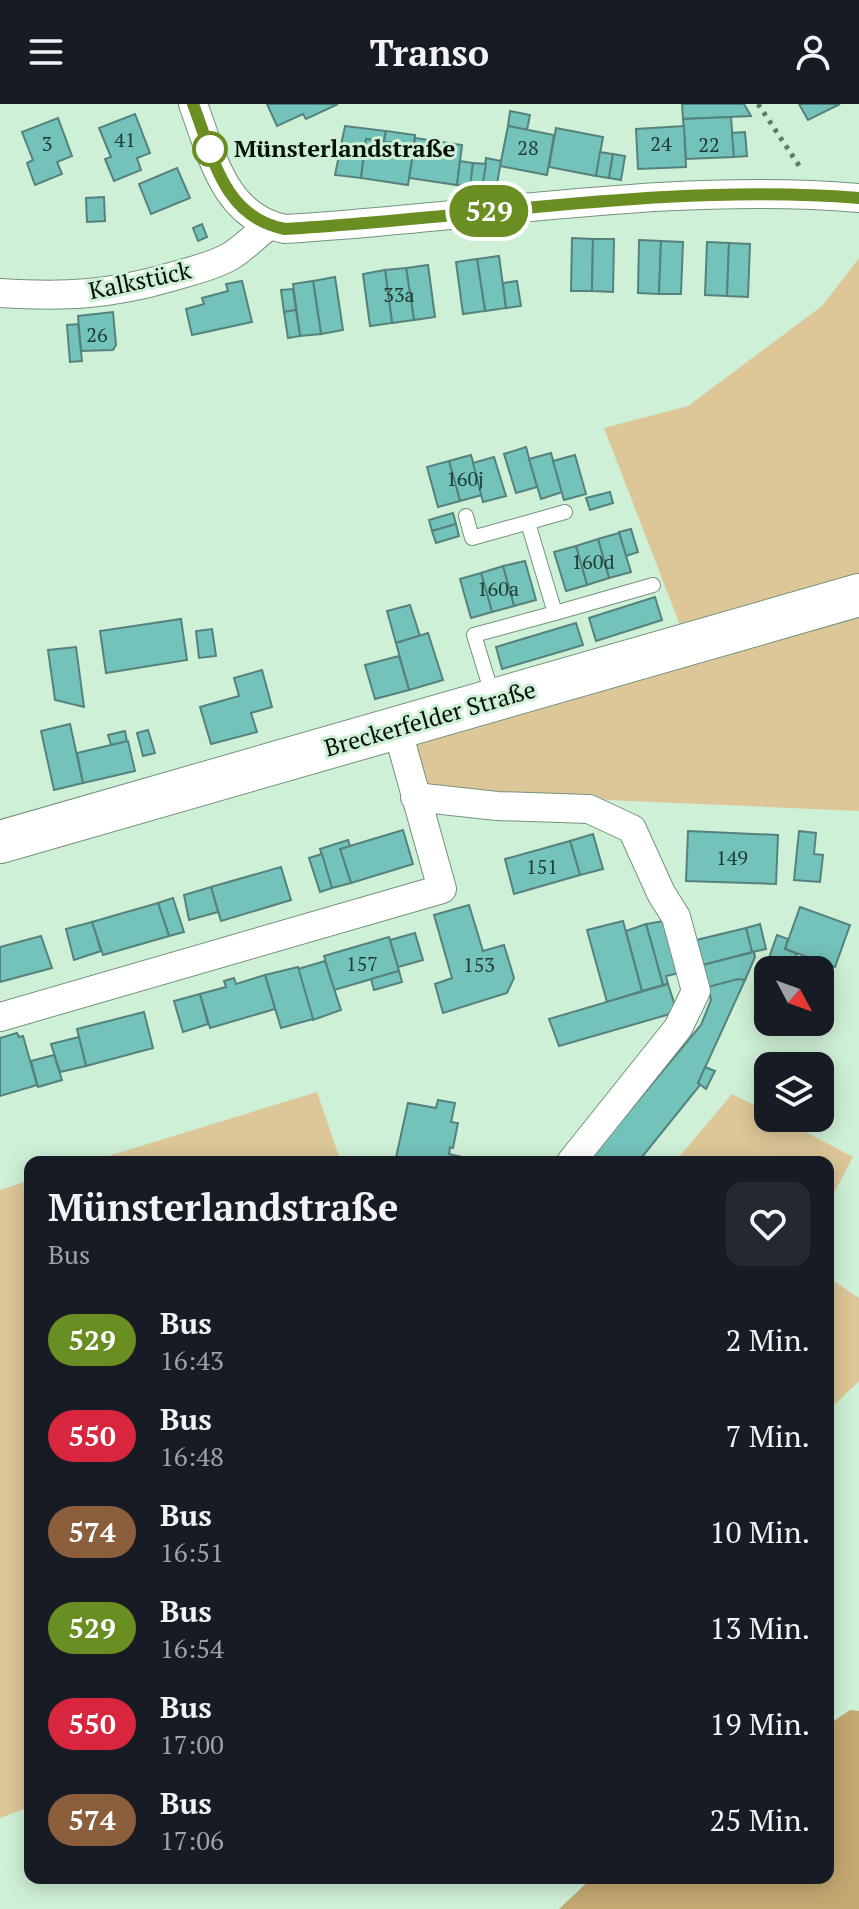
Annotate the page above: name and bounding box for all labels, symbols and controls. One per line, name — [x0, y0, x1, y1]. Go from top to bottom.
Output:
text: Transo — [370, 29, 489, 76]
icon: menu — [24, 30, 68, 74]
icon: person — [791, 30, 835, 74]
house number: 41 — [114, 126, 136, 153]
house number: 3 — [42, 130, 52, 157]
house number: 24 — [650, 130, 672, 157]
house number: 22 — [698, 131, 720, 158]
marker: Münsterlandstraße — [193, 132, 227, 166]
place label: Münsterlandstraße — [234, 132, 455, 164]
house number: 28 — [517, 134, 539, 161]
line badge: 529 — [443, 185, 535, 237]
text: 529 — [465, 192, 513, 229]
street label: Kalkstück — [86, 253, 195, 306]
house number: 33a — [383, 281, 415, 308]
house number: 26 — [86, 321, 108, 348]
house number: 160j — [446, 465, 484, 492]
house number: 160d — [571, 548, 615, 575]
house number: 160a — [477, 575, 519, 602]
street label: Breckerfelder Straße — [320, 673, 539, 764]
house number: 149 — [716, 844, 748, 871]
house number: 151 — [526, 853, 558, 880]
house number: 157 — [346, 950, 378, 977]
house number: 153 — [463, 951, 495, 978]
north arrow — [754, 956, 834, 1036]
map controls — [754, 956, 834, 1132]
button: layers — [754, 1052, 834, 1132]
text: Münsterlandstraße — [48, 1182, 399, 1232]
button: heart — [726, 1182, 810, 1266]
text: Bus — [48, 1237, 90, 1271]
text: Bus — [160, 1303, 212, 1343]
text: 2 Min. — [725, 1320, 810, 1360]
text: 529 — [68, 1321, 116, 1358]
text: 16:43 — [160, 1343, 224, 1377]
text: Bus — [160, 1399, 212, 1439]
text: 7 Min. — [725, 1416, 810, 1456]
text: 550 — [68, 1417, 116, 1454]
text: 16:48 — [160, 1439, 224, 1473]
text: Bus — [160, 1495, 212, 1535]
text: 10 Min. — [710, 1512, 810, 1552]
text: 574 — [68, 1513, 116, 1550]
text: 16:51 — [160, 1535, 224, 1569]
text: Bus — [160, 1591, 212, 1631]
text: 13 Min. — [710, 1608, 810, 1648]
text: 529 — [68, 1609, 116, 1646]
text: 16:54 — [160, 1631, 224, 1665]
text: Bus — [160, 1687, 212, 1727]
text: 19 Min. — [710, 1704, 810, 1744]
text: 550 — [68, 1705, 116, 1742]
text: 17:00 — [160, 1727, 224, 1761]
text: Bus — [160, 1783, 212, 1823]
text: 25 Min. — [710, 1800, 810, 1840]
text: 574 — [68, 1801, 116, 1838]
text: 17:06 — [160, 1823, 224, 1857]

